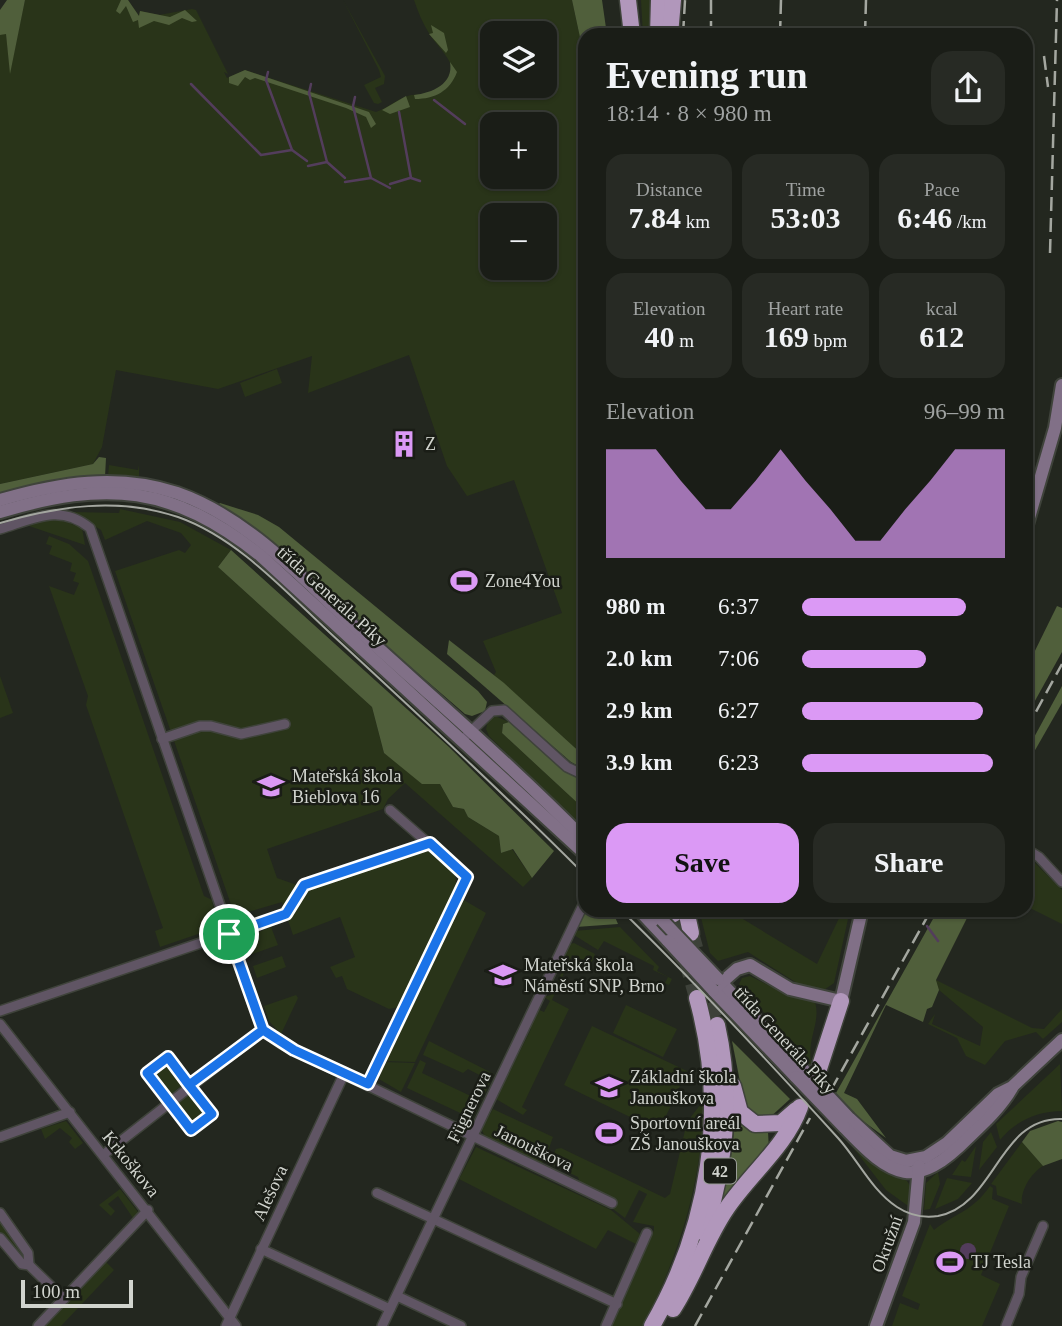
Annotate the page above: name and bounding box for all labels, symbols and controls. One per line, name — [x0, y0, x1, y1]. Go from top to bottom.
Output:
map controls — [480, 21, 557, 280]
button: layers — [480, 21, 557, 98]
button: share — [931, 51, 1005, 125]
text: Evening run — [606, 54, 808, 96]
text: 18:14 · 8 × 980 m — [606, 101, 772, 126]
button: + — [480, 112, 557, 189]
text: Distance — [636, 179, 702, 200]
text: Time — [786, 179, 825, 200]
text: Pace — [924, 179, 960, 200]
text: 7.84 — [628, 201, 681, 234]
text: 53:03 — [770, 201, 840, 234]
text: 6:46 — [897, 201, 952, 234]
button: − — [480, 203, 557, 280]
text: km — [681, 211, 710, 232]
text: /km — [952, 211, 986, 232]
text: Elevation — [633, 298, 706, 319]
text: Heart rate — [768, 298, 843, 319]
text: kcal — [926, 298, 958, 319]
text: 40 — [644, 320, 674, 353]
text: 169 — [764, 320, 809, 353]
text: 612 — [919, 320, 964, 353]
text: m — [674, 330, 694, 351]
text: bpm — [809, 330, 847, 351]
text: Elevation — [606, 399, 694, 424]
text: 96–99 m — [924, 399, 1005, 424]
building icon: Z — [389, 429, 419, 459]
place label: Z — [425, 434, 436, 454]
street label: třída Generála Píky — [273, 542, 391, 650]
sports icon: Zone4You — [449, 566, 479, 596]
place label: Zone4You — [485, 571, 560, 591]
text: 980 m — [606, 594, 665, 619]
text: 6:37 — [718, 594, 759, 619]
text: 2.0 km — [606, 646, 672, 671]
text: 7:06 — [718, 646, 759, 671]
text: 2.9 km — [606, 698, 672, 723]
text: 6:27 — [718, 698, 759, 723]
text: 3.9 km — [606, 750, 672, 775]
text: 6:23 — [718, 750, 759, 775]
place label: Mateřská škola Bieblova 16 — [292, 766, 401, 807]
school or university icon: Mateřská škola Bieblova 16 — [256, 771, 286, 801]
button: Save — [606, 823, 799, 903]
button: Share — [813, 823, 1005, 903]
pin — [199, 904, 259, 964]
icon: arrive — [210, 915, 248, 953]
place label: Mateřská škola Náměstí SNP, Brno — [524, 955, 665, 996]
school or university icon: Mateřská škola Náměstí SNP, Brno — [488, 960, 518, 990]
street label: třída Generála Píky — [730, 982, 840, 1098]
place label: Základní škola Janouškova — [630, 1067, 736, 1108]
street label: Fügnerova — [443, 1068, 495, 1146]
school or university icon: Základní škola Janouškova — [594, 1072, 624, 1102]
place label: Sportovní areál ZŠ Janouškova — [630, 1113, 740, 1154]
sports icon: Sportovní areál ZŠ Janouškova — [594, 1118, 624, 1148]
street label: Janouškova — [492, 1121, 576, 1175]
street label: Krkoškova — [98, 1127, 164, 1201]
road number: 42 — [704, 1158, 736, 1184]
street label: Alešova — [248, 1162, 292, 1224]
street label: Okružní — [868, 1213, 906, 1275]
sports icon: TJ Tesla — [935, 1247, 965, 1277]
place label: TJ Tesla — [971, 1252, 1031, 1272]
scale bar — [21, 1277, 133, 1309]
text: 100 m — [32, 1281, 80, 1302]

